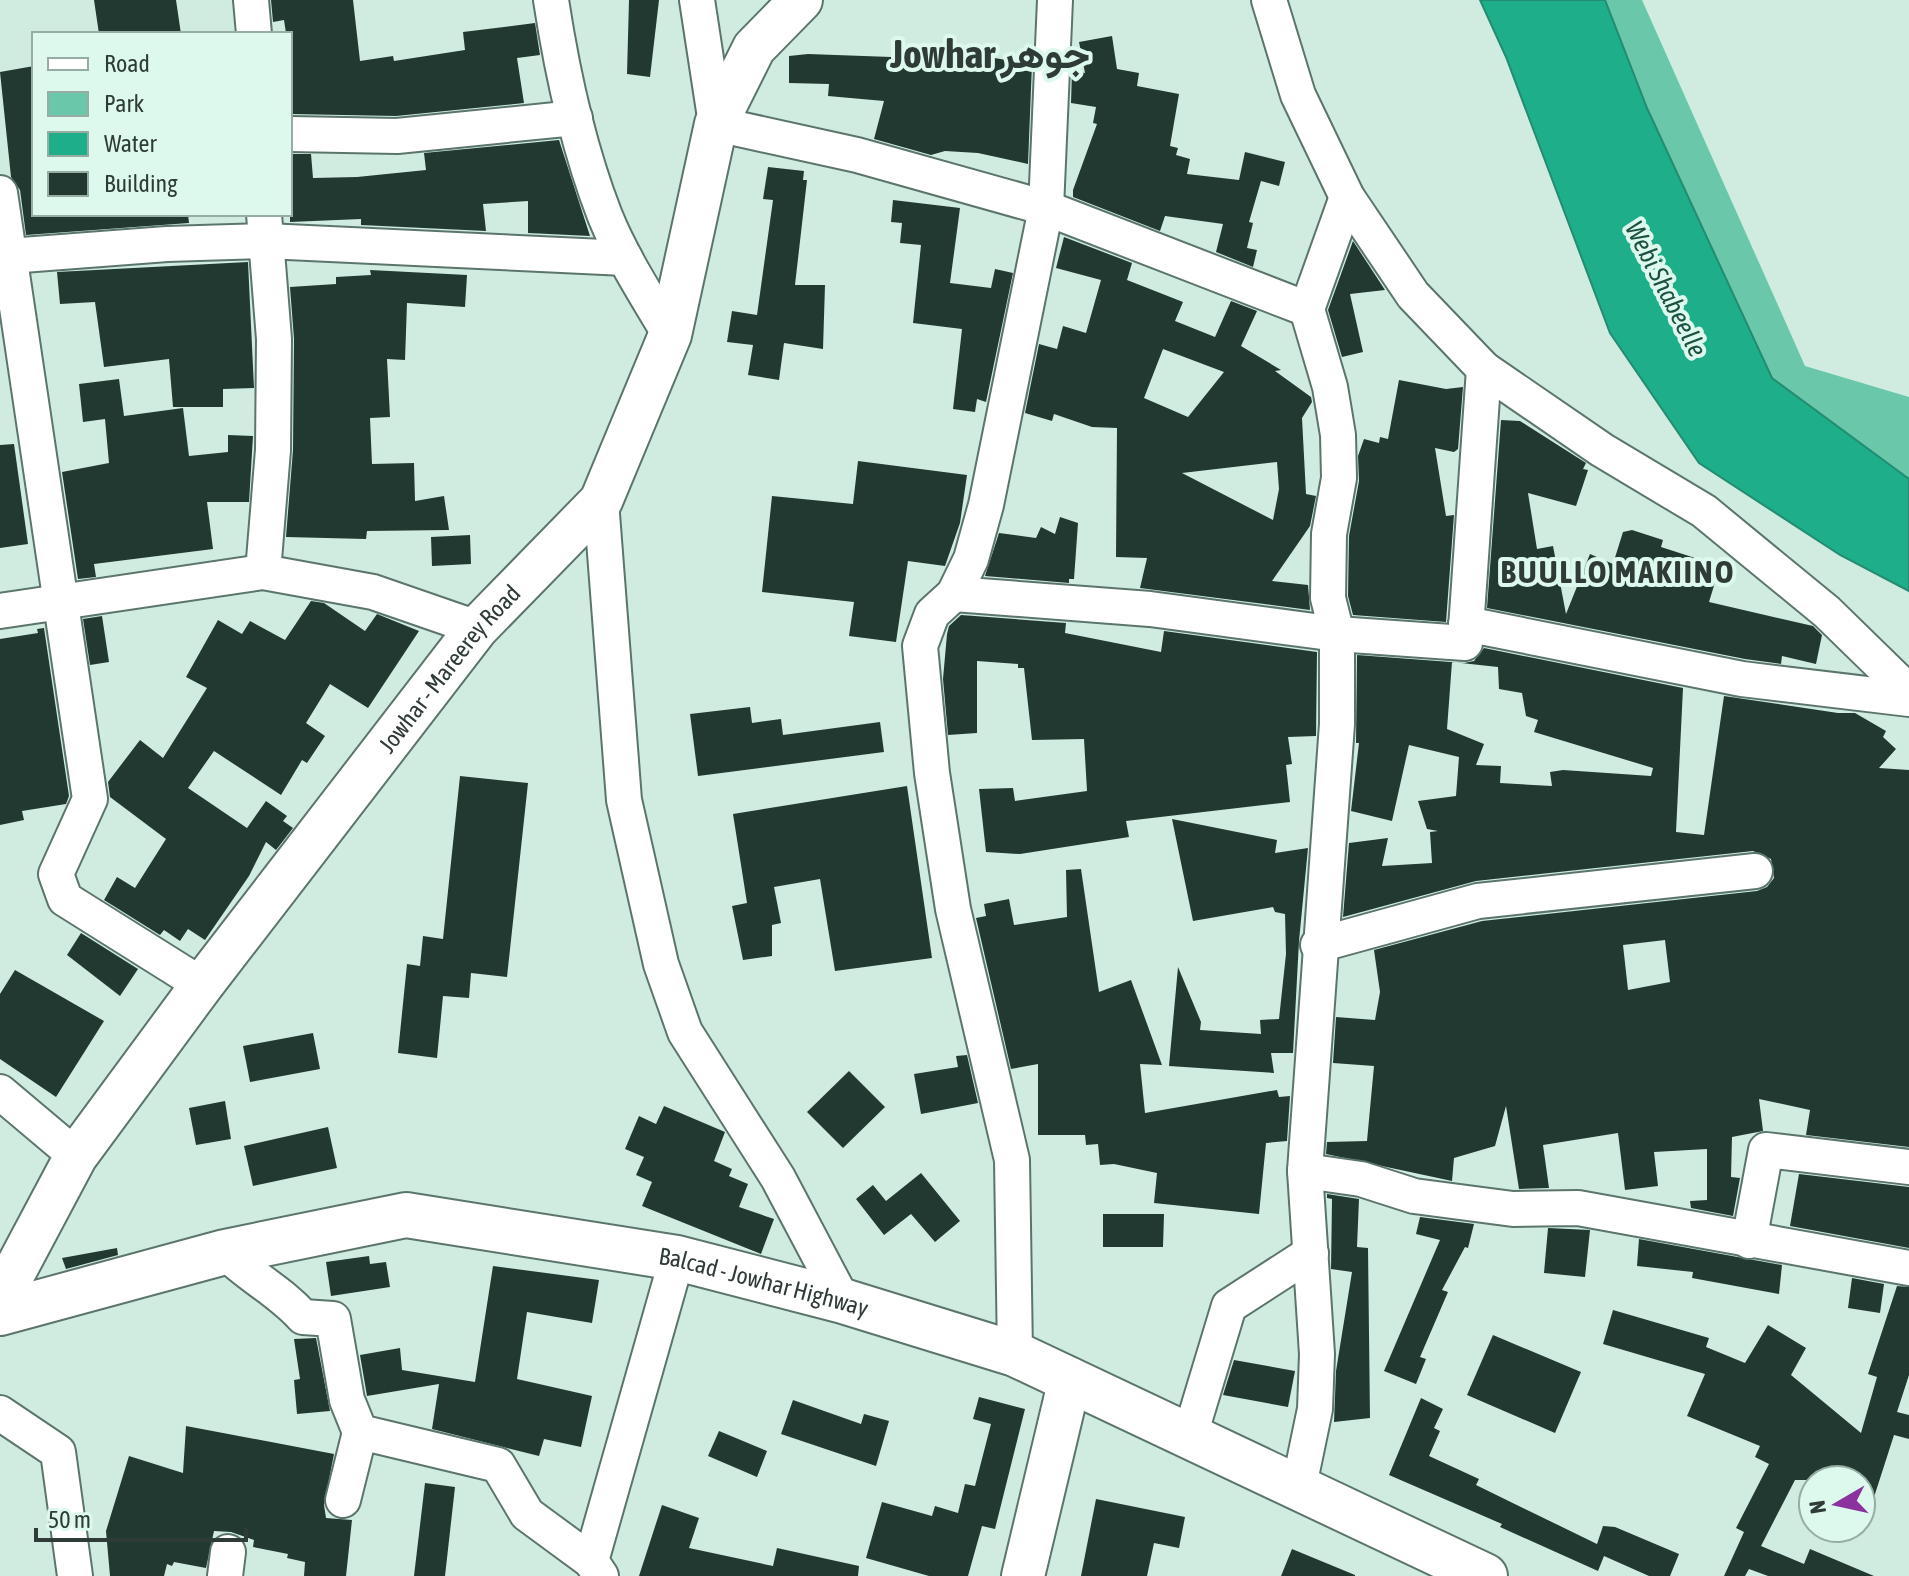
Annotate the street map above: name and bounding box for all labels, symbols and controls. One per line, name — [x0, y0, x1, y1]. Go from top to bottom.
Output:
district label: Jowhar جوهر — [889, 31, 1090, 79]
legend — [32, 32, 292, 216]
text: Road — [104, 50, 150, 77]
text: Park — [104, 90, 145, 117]
text: Water — [104, 130, 157, 157]
text: Building — [104, 170, 178, 197]
water label: Webi Shabeelle — [1619, 216, 1713, 362]
district label: BUULLO MAKIINO — [1501, 553, 1735, 590]
street label: Jowhar - Mareerey Road — [373, 579, 525, 758]
street label: Balcad - Jowhar Highway — [657, 1242, 872, 1322]
north arrow — [1797, 1464, 1877, 1544]
scale bar — [36, 1492, 246, 1542]
text: N — [1803, 1499, 1831, 1516]
text: 50 m — [48, 1506, 91, 1533]

